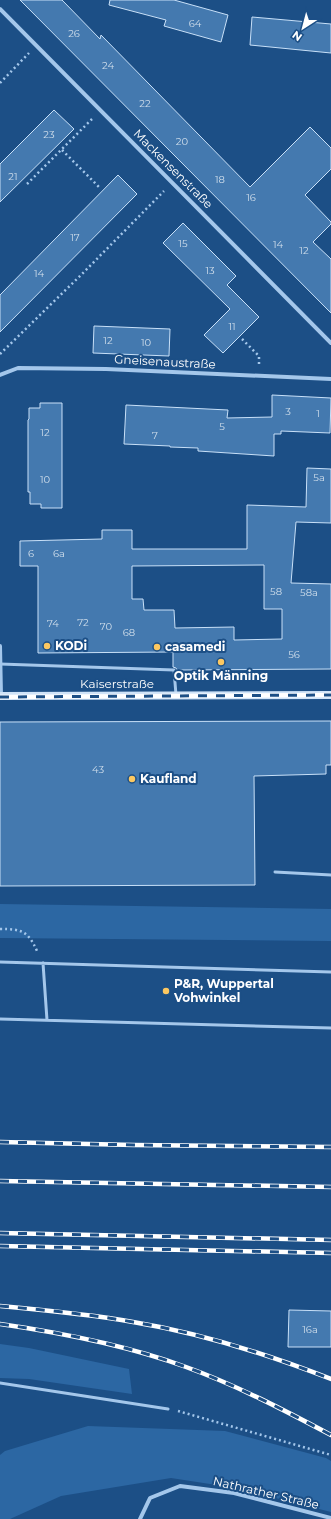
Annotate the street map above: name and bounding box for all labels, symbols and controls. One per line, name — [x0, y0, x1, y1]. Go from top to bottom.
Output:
north arrow — [283, 8, 323, 48]
house number: 64 — [189, 17, 202, 30]
house number: 26 — [68, 27, 80, 40]
text: N — [289, 28, 305, 44]
house number: 24 — [102, 59, 114, 72]
house number: 22 — [139, 97, 151, 110]
street label: Mackensenstraße — [131, 126, 216, 211]
house number: 23 — [43, 128, 55, 141]
house number: 20 — [176, 135, 189, 148]
house number: 21 — [8, 170, 18, 183]
house number: 18 — [215, 173, 225, 186]
house number: 16 — [246, 191, 256, 204]
house number: 17 — [70, 231, 80, 244]
house number: 15 — [178, 237, 188, 250]
house number: 14 — [273, 238, 283, 251]
house number: 12 — [299, 244, 309, 257]
house number: 13 — [205, 264, 215, 277]
house number: 14 — [34, 267, 44, 280]
house number: 11 — [228, 320, 236, 333]
house number: 12 — [103, 334, 113, 347]
house number: 10 — [141, 336, 151, 349]
street label: Gneisenaustraße — [114, 351, 216, 372]
house number: 3 — [285, 405, 291, 418]
house number: 1 — [316, 407, 320, 420]
house number: 5 — [219, 420, 225, 433]
house number: 12 — [40, 426, 50, 439]
house number: 7 — [152, 429, 158, 442]
house number: 5a — [313, 471, 325, 484]
house number: 10 — [40, 473, 50, 486]
house number: 6 — [28, 547, 34, 560]
house number: 6a — [53, 547, 65, 560]
house number: 58 — [270, 585, 282, 598]
house number: 58a — [300, 586, 318, 599]
house number: 72 — [77, 616, 89, 629]
house number: 74 — [47, 617, 59, 630]
house number: 70 — [100, 620, 113, 633]
house number: 68 — [123, 626, 135, 639]
place label: KODi — [55, 638, 87, 653]
place label: casamedi — [165, 639, 225, 654]
marker: KODi — [42, 641, 52, 651]
marker: casamedi — [152, 642, 162, 652]
house number: 56 — [288, 648, 300, 661]
marker: Optik Männing — [216, 657, 226, 667]
place label: Optik Männing — [174, 668, 268, 683]
street label: Kaiserstraße — [80, 676, 154, 691]
house number: 43 — [92, 763, 104, 776]
place label: Kaufland — [140, 771, 197, 786]
marker: Kaufland — [127, 774, 137, 784]
place label: P&R, Wuppertal Vohwinkel — [173, 976, 274, 1005]
marker: P&R, Wuppertal Vohwinkel — [161, 986, 171, 996]
house number: 16a — [302, 1323, 318, 1336]
street label: Nathrather Straße — [212, 1473, 321, 1512]

